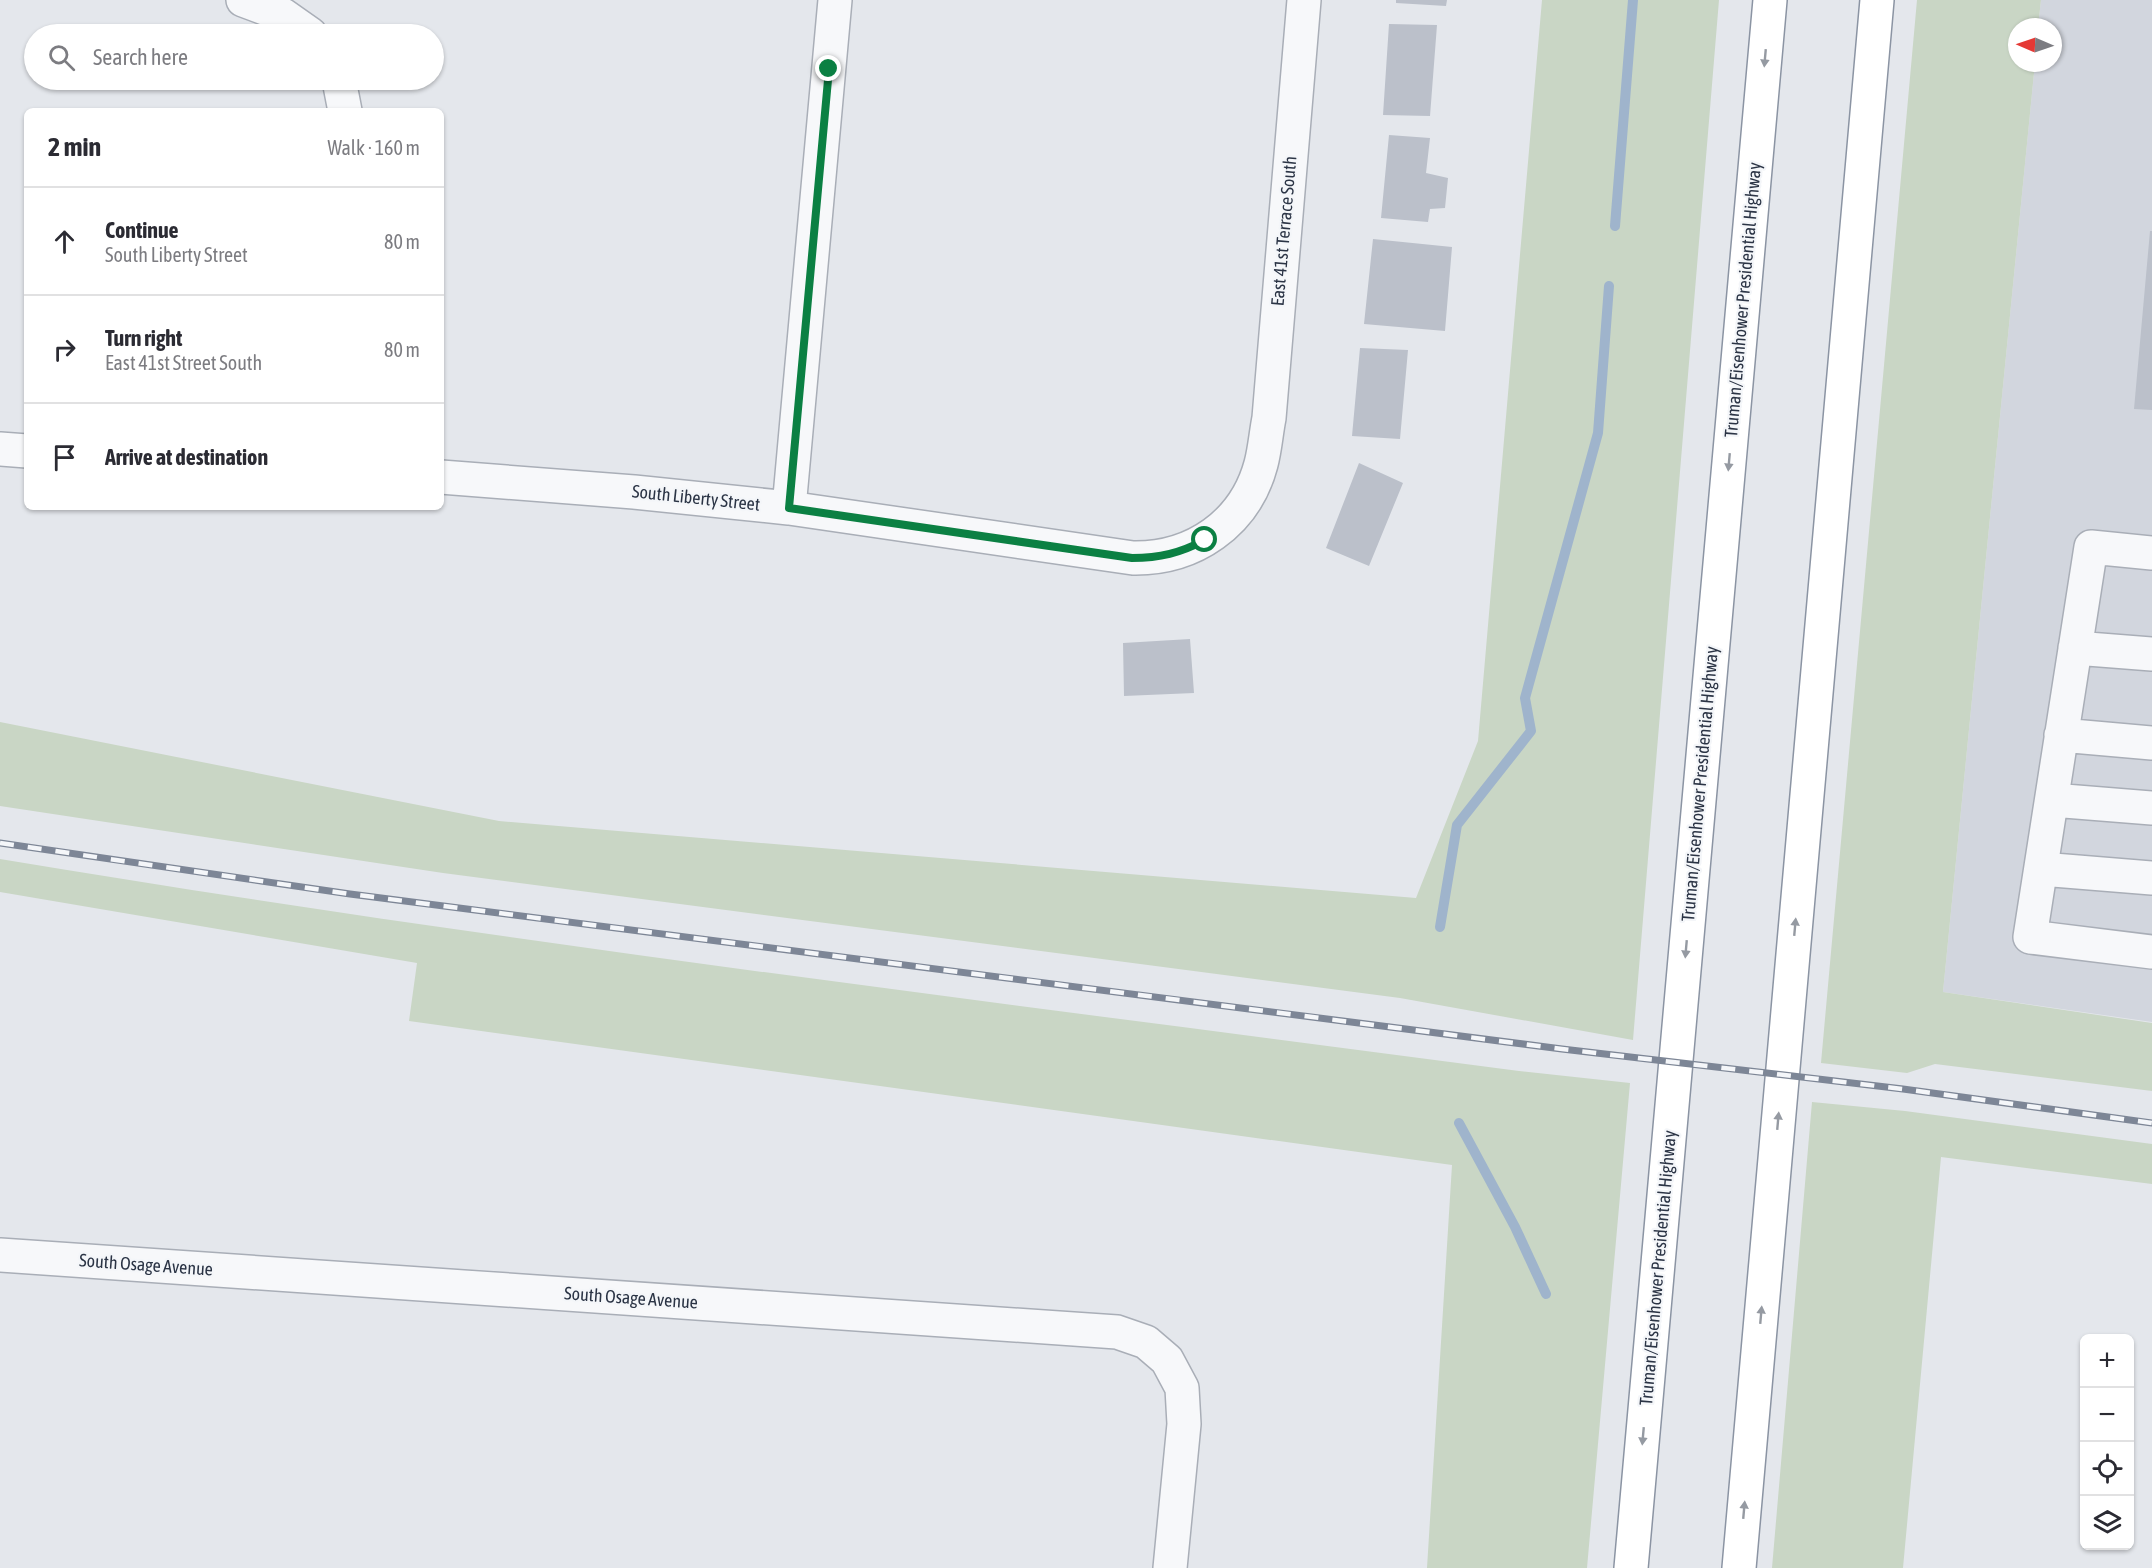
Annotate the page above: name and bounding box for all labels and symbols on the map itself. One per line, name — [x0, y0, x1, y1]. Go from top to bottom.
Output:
north arrow — [2008, 18, 2062, 72]
one-way arrow — [1760, 49, 1770, 68]
route end — [815, 55, 841, 81]
street label: East 41st Terrace South — [1266, 155, 1301, 307]
street label: Truman/Eisenhower Presidential Highway — [1720, 161, 1765, 438]
one-way arrow — [1724, 452, 1734, 471]
street label: South Liberty Street — [631, 480, 761, 515]
route start — [1191, 526, 1217, 552]
street label: Truman/Eisenhower Presidential Highway — [1677, 645, 1722, 922]
one-way arrow — [1790, 917, 1800, 936]
one-way arrow — [1681, 939, 1691, 958]
one-way arrow — [1773, 1112, 1783, 1131]
street label: Truman/Eisenhower Presidential Highway — [1635, 1129, 1680, 1406]
street label: South Osage Avenue — [78, 1249, 214, 1280]
street label: South Osage Avenue — [563, 1282, 699, 1313]
one-way arrow — [1756, 1306, 1766, 1325]
one-way arrow — [1638, 1426, 1648, 1445]
one-way arrow — [1739, 1500, 1749, 1519]

